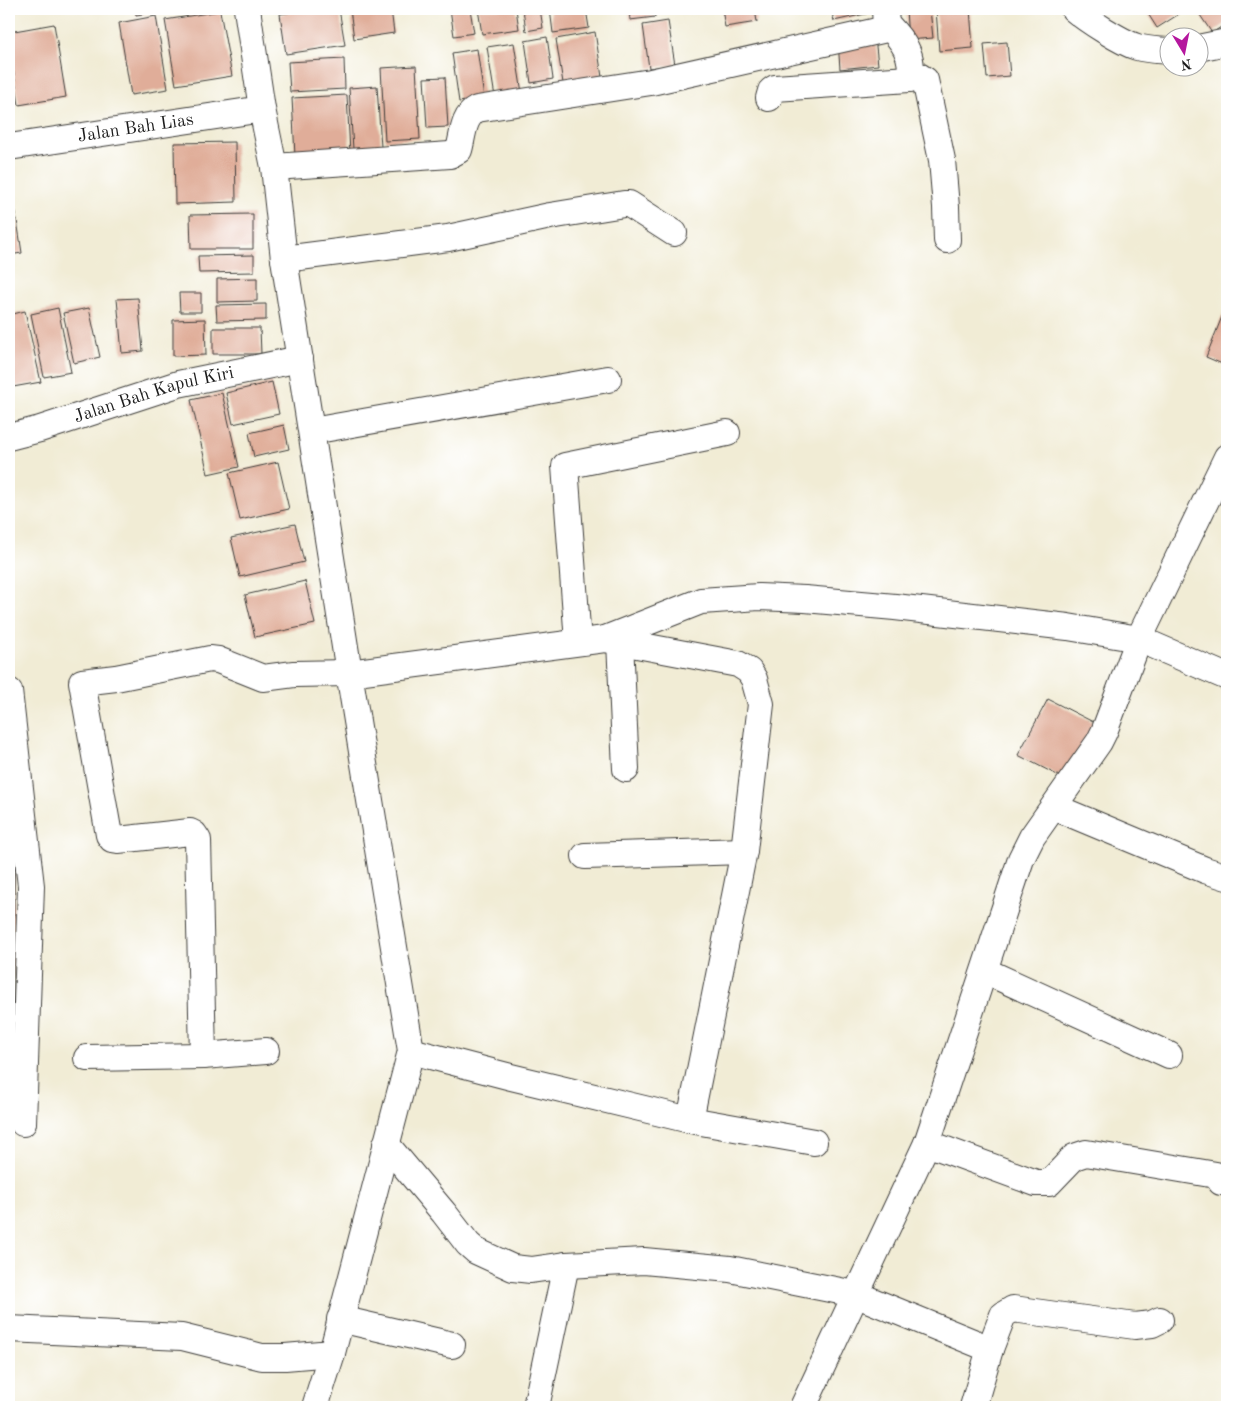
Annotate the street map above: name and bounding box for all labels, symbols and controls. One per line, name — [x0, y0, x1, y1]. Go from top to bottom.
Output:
north arrow — [1158, 28, 1208, 78]
text: N — [1179, 56, 1193, 72]
street label: Jalan Bah Lias — [76, 110, 195, 146]
street label: Jalan Bah Kapul Kiri — [72, 364, 235, 426]

